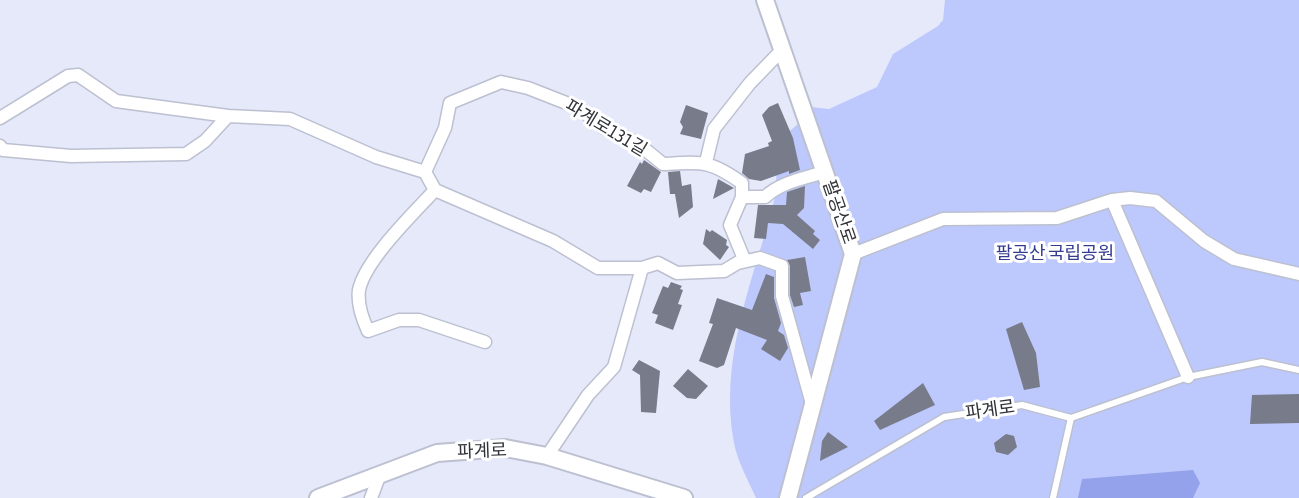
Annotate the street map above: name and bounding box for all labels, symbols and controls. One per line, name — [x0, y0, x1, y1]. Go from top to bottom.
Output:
street label: 파계로131길 — [561, 95, 651, 161]
street label: 팔공산로 — [818, 177, 860, 247]
park label: 팔공산 국립공원 — [996, 242, 1114, 264]
street label: 파계로 — [964, 396, 1016, 424]
street label: 파계로 — [457, 439, 507, 463]

